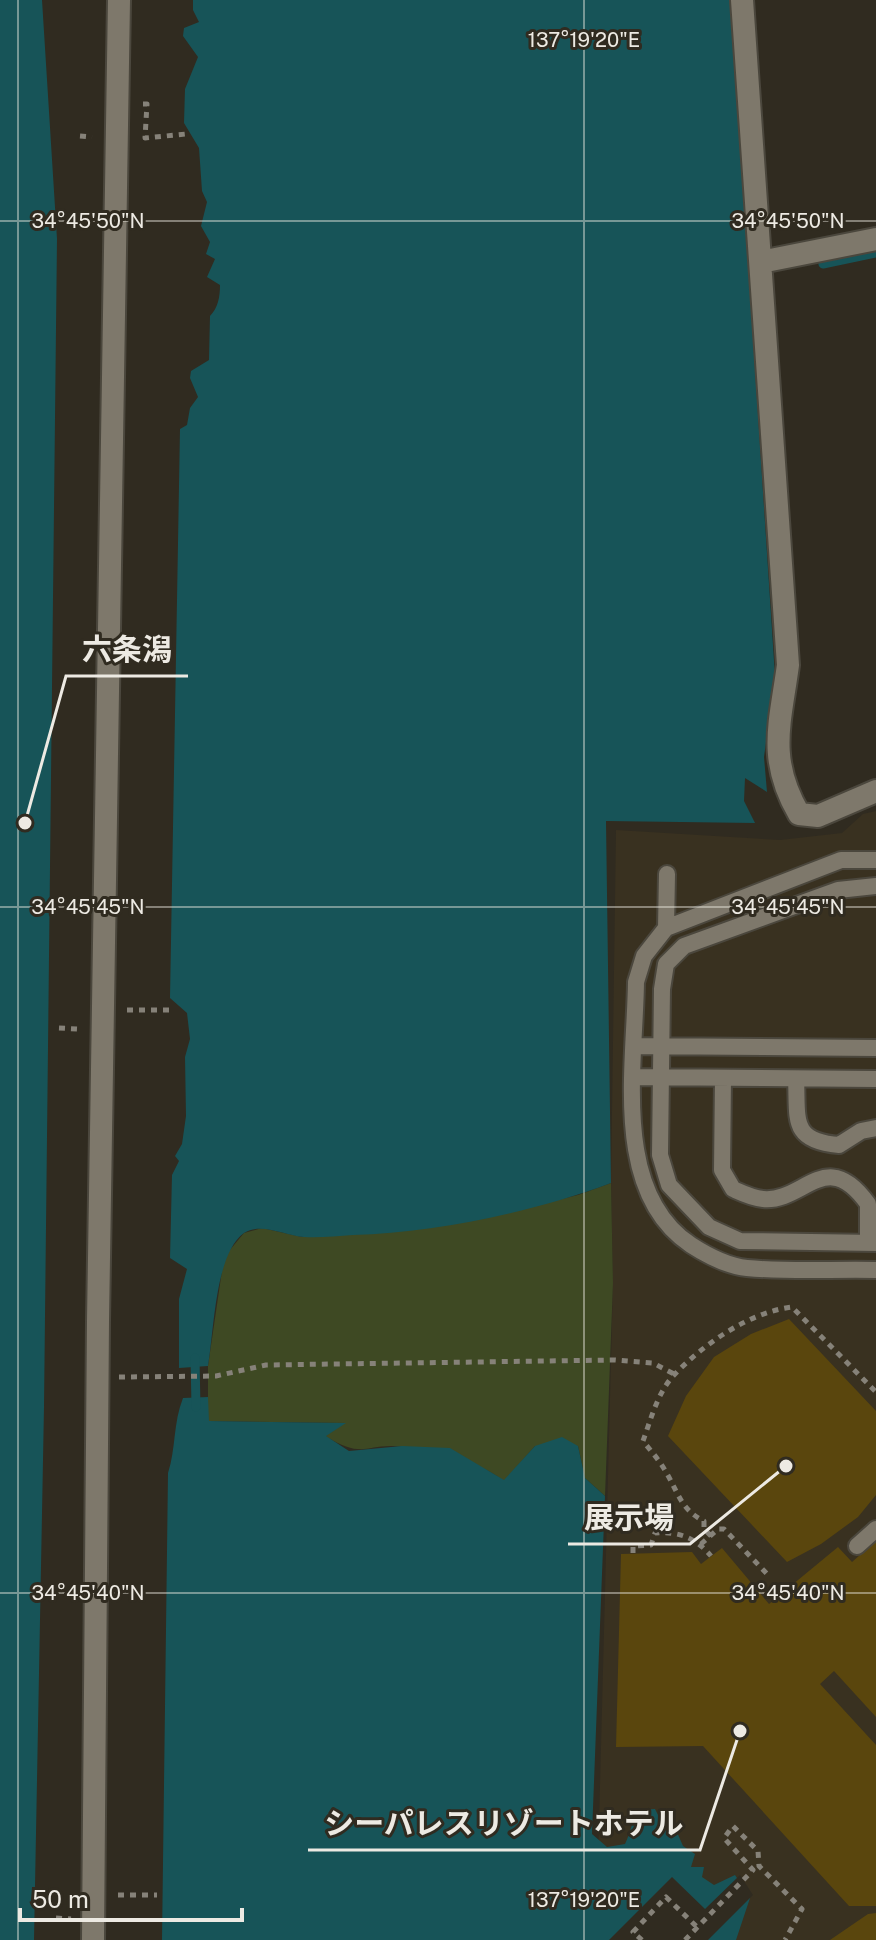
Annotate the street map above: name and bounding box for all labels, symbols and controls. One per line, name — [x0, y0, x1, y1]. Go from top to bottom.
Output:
text: 137°19'20"E — [528, 28, 640, 52]
text: 34°45'50"N — [31, 209, 145, 233]
text: 34°45'50"N — [731, 209, 845, 233]
callout: 六条潟 — [66, 622, 188, 676]
text: 六条潟 — [82, 631, 172, 667]
text: 34°45'45"N — [31, 895, 145, 919]
text: 34°45'45"N — [731, 895, 845, 919]
callout: 展示場 — [568, 1490, 690, 1544]
text: 展示場 — [584, 1499, 674, 1535]
text: 34°45'40"N — [32, 1581, 144, 1605]
text: 34°45'40"N — [732, 1581, 844, 1605]
callout: シーパレスリゾートホテル — [308, 1796, 700, 1850]
text: シーパレスリゾートホテル — [324, 1805, 684, 1841]
scale bar — [20, 1872, 242, 1922]
text: 50 m — [32, 1885, 89, 1913]
text: 137°19'20"E — [528, 1888, 640, 1912]

